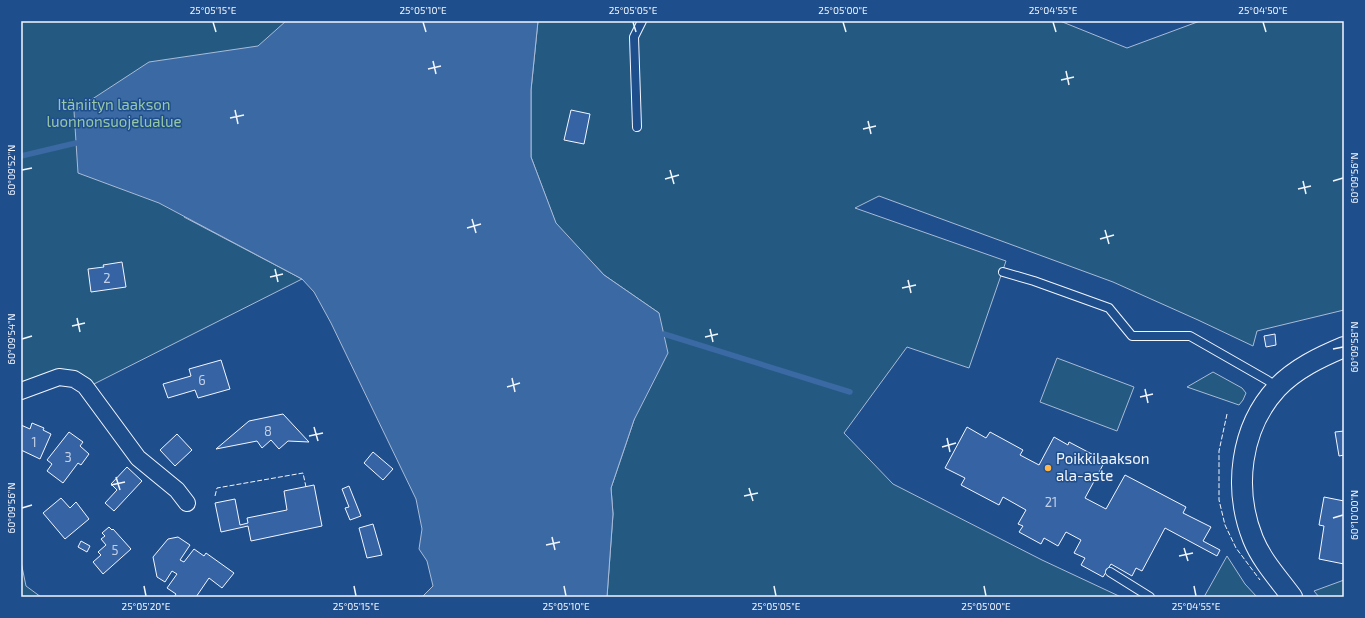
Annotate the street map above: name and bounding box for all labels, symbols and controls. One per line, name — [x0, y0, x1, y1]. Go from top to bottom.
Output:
text: 25°05'15"E — [190, 4, 237, 16]
text: 25°05'10"E — [399, 4, 447, 16]
text: 25°05'05"E — [609, 4, 658, 16]
text: 25°05'00"E — [818, 4, 868, 16]
text: 25°04'55"E — [1029, 4, 1078, 16]
text: 25°04'50"E — [1238, 4, 1288, 16]
park label: Itäniityn laakson luonnonsuojelualue — [47, 95, 182, 131]
text: 60°09'52"N — [5, 145, 17, 195]
text: 60°09'56"N — [1348, 153, 1360, 203]
house number: 2 — [103, 270, 111, 286]
text: 60°09'54"N — [5, 313, 17, 365]
text: 60°09'58"N — [1348, 321, 1360, 373]
house number: 6 — [198, 372, 206, 388]
house number: 8 — [264, 423, 272, 439]
house number: 1 — [31, 434, 37, 450]
house number: 3 — [64, 449, 72, 465]
place label: Poikkilaakson ala-aste — [1056, 449, 1149, 484]
marker: Poikkilaakson ala-aste — [1043, 463, 1053, 473]
text: 60°09'56"N — [5, 483, 17, 533]
text: 60°10'00"N — [1348, 490, 1360, 540]
house number: 21 — [1045, 494, 1057, 510]
house number: 5 — [112, 542, 119, 558]
text: 25°05'20"E — [122, 600, 171, 612]
text: 25°05'15"E — [333, 600, 380, 612]
text: 25°05'10"E — [542, 600, 590, 612]
text: 25°05'05"E — [752, 600, 801, 612]
text: 25°05'00"E — [961, 600, 1011, 612]
text: 25°04'55"E — [1172, 600, 1221, 612]

